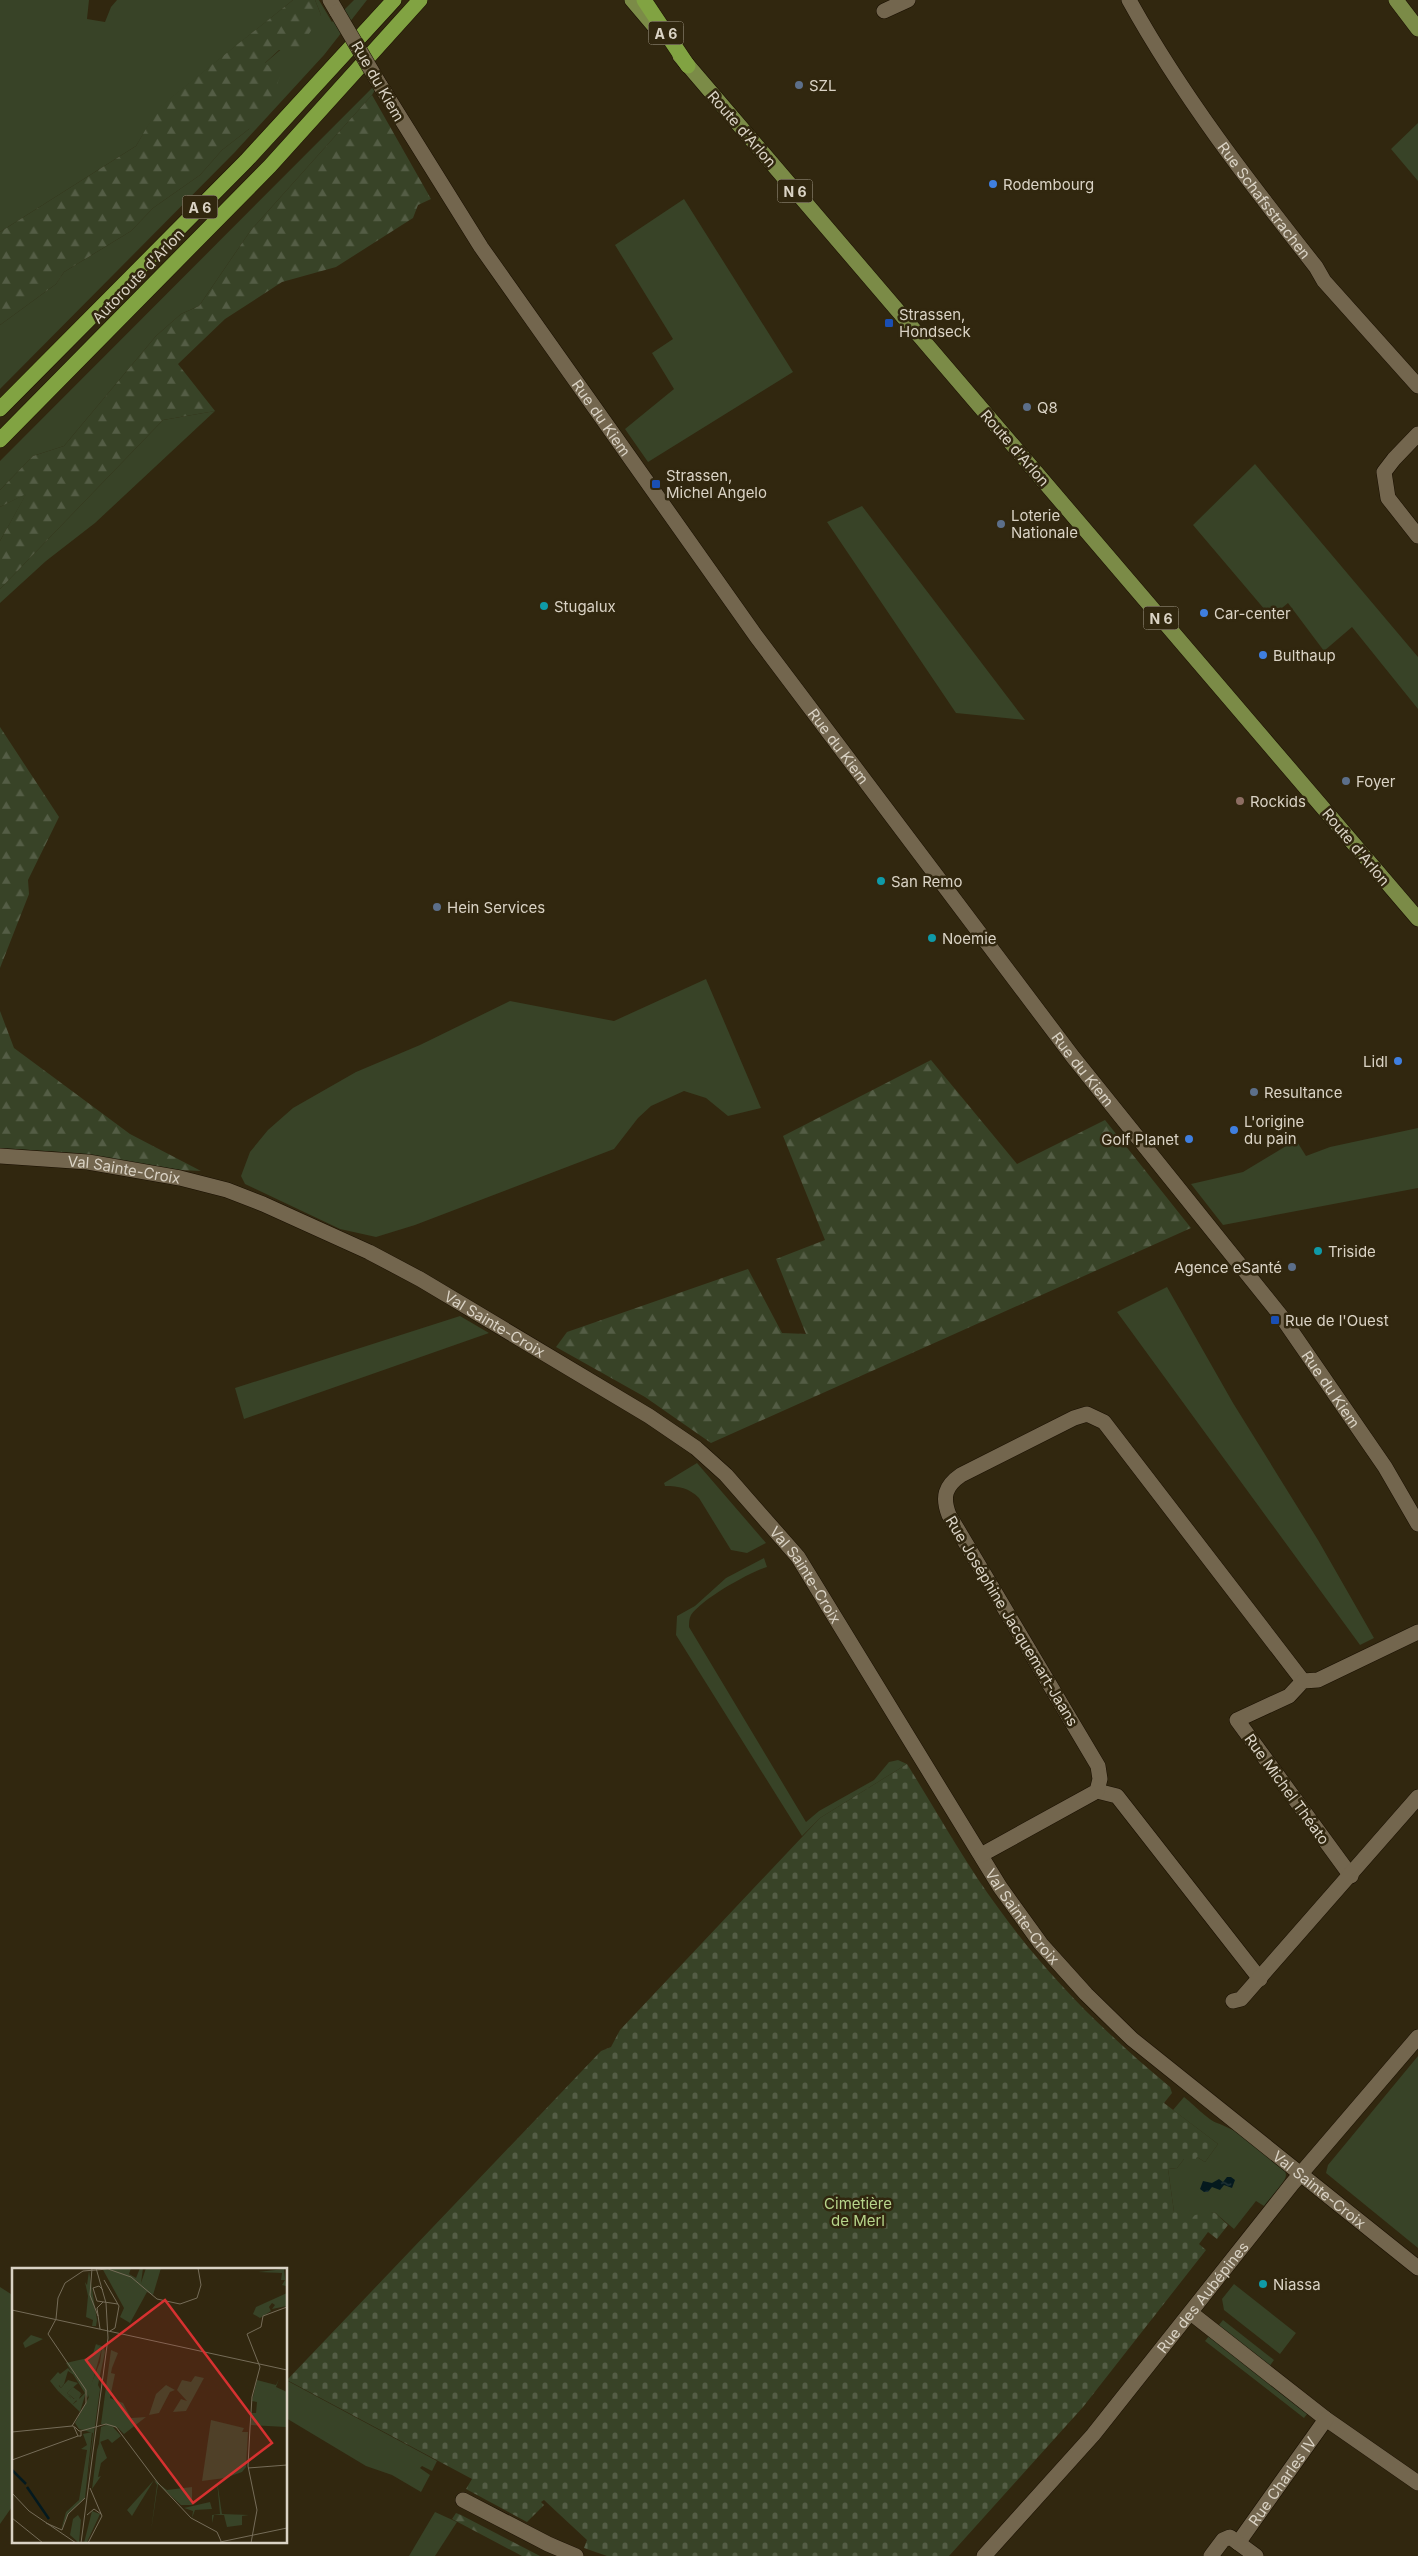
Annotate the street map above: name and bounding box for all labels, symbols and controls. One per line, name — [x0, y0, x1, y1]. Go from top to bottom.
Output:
road number: A 6 — [648, 22, 684, 44]
street label: Rue du Kiem — [347, 37, 409, 125]
place label: SZL — [809, 76, 837, 95]
marker: SZL — [793, 79, 805, 91]
street label: Route d'Arlon — [704, 87, 780, 171]
street label: Rue Schafsstrachen — [1214, 138, 1315, 262]
place label: Rodembourg — [1003, 175, 1094, 194]
marker: Rodembourg — [987, 178, 999, 190]
road number: N 6 — [778, 180, 812, 202]
road number: A 6 — [182, 196, 218, 218]
street label: Autoroute d'Arlon — [88, 225, 188, 327]
place label: Strassen, Hondseck — [899, 305, 971, 341]
marker: Strassen, Hondseck — [883, 317, 895, 329]
street label: Rue du Kiem — [568, 376, 635, 460]
place label: Q8 — [1037, 398, 1058, 417]
marker: Q8 — [1021, 401, 1033, 413]
street label: Route d'Arlon — [977, 406, 1053, 490]
place label: Strassen, Michel Angelo — [666, 466, 767, 502]
marker: Strassen, Michel Angelo — [650, 478, 662, 490]
place label: Loterie Nationale — [1011, 506, 1078, 542]
marker: Loterie Nationale — [995, 518, 1007, 530]
place label: Stugalux — [554, 597, 616, 616]
marker: Stugalux — [538, 600, 550, 612]
place label: Car-center — [1214, 604, 1291, 623]
road number: N 6 — [1144, 606, 1178, 630]
marker: Car-center — [1198, 607, 1210, 619]
place label: Bulthaup — [1273, 646, 1336, 665]
marker: Bulthaup — [1257, 649, 1269, 661]
street label: Rue du Kiem — [804, 704, 873, 788]
place label: Foyer — [1356, 772, 1396, 791]
marker: Foyer — [1340, 775, 1352, 787]
place label: Rockids — [1250, 792, 1306, 811]
marker: Rockids — [1234, 795, 1246, 807]
street label: Route d'Arlon — [1318, 804, 1394, 890]
place label: San Remo — [891, 872, 962, 891]
marker: San Remo — [875, 875, 887, 887]
place label: Hein Services — [447, 898, 545, 917]
marker: Hein Services — [431, 901, 443, 913]
place label: Noemie — [942, 929, 997, 948]
marker: Noemie — [926, 932, 938, 944]
street label: Rue du Kiem — [1048, 1028, 1118, 1110]
place label: Lidl — [1363, 1052, 1388, 1071]
marker: Lidl — [1392, 1055, 1404, 1067]
place label: Resultance — [1264, 1083, 1342, 1102]
marker: Resultance — [1248, 1086, 1260, 1098]
place label: L'origine du pain — [1244, 1112, 1304, 1148]
marker: L'origine du pain — [1228, 1124, 1240, 1136]
place label: Golf Planet — [1101, 1130, 1179, 1149]
marker: Golf Planet — [1183, 1133, 1195, 1145]
street label: Val Sainte-Croix — [67, 1151, 182, 1187]
place label: Triside — [1328, 1242, 1376, 1261]
marker: Triside — [1312, 1245, 1324, 1257]
place label: Agence eSanté — [1174, 1258, 1282, 1277]
marker: Agence eSanté — [1286, 1261, 1298, 1273]
street label: Val Sainte-Croix — [441, 1286, 549, 1361]
place label: Rue de l'Ouest — [1285, 1311, 1389, 1330]
marker: Rue de l'Ouest — [1269, 1314, 1281, 1326]
street label: Rue du Kiem — [1298, 1347, 1364, 1431]
street label: Rue Joséphine Jacquemart-Jaans — [942, 1512, 1083, 1730]
street label: Val Sainte-Croix — [766, 1522, 846, 1627]
street label: Rue Michel Théato — [1240, 1730, 1334, 1848]
street label: Val Sainte-Croix — [981, 1865, 1064, 1968]
street label: Val Sainte-Croix — [1269, 2146, 1370, 2232]
park label: Cimetière de Merl — [824, 2194, 892, 2230]
street label: Rue des Aubépines — [1152, 2237, 1253, 2357]
inset map — [12, 2268, 288, 2544]
place label: Niassa — [1273, 2275, 1321, 2294]
marker: Niassa — [1257, 2278, 1269, 2290]
street label: Rue Charles IV — [1244, 2433, 1320, 2529]

